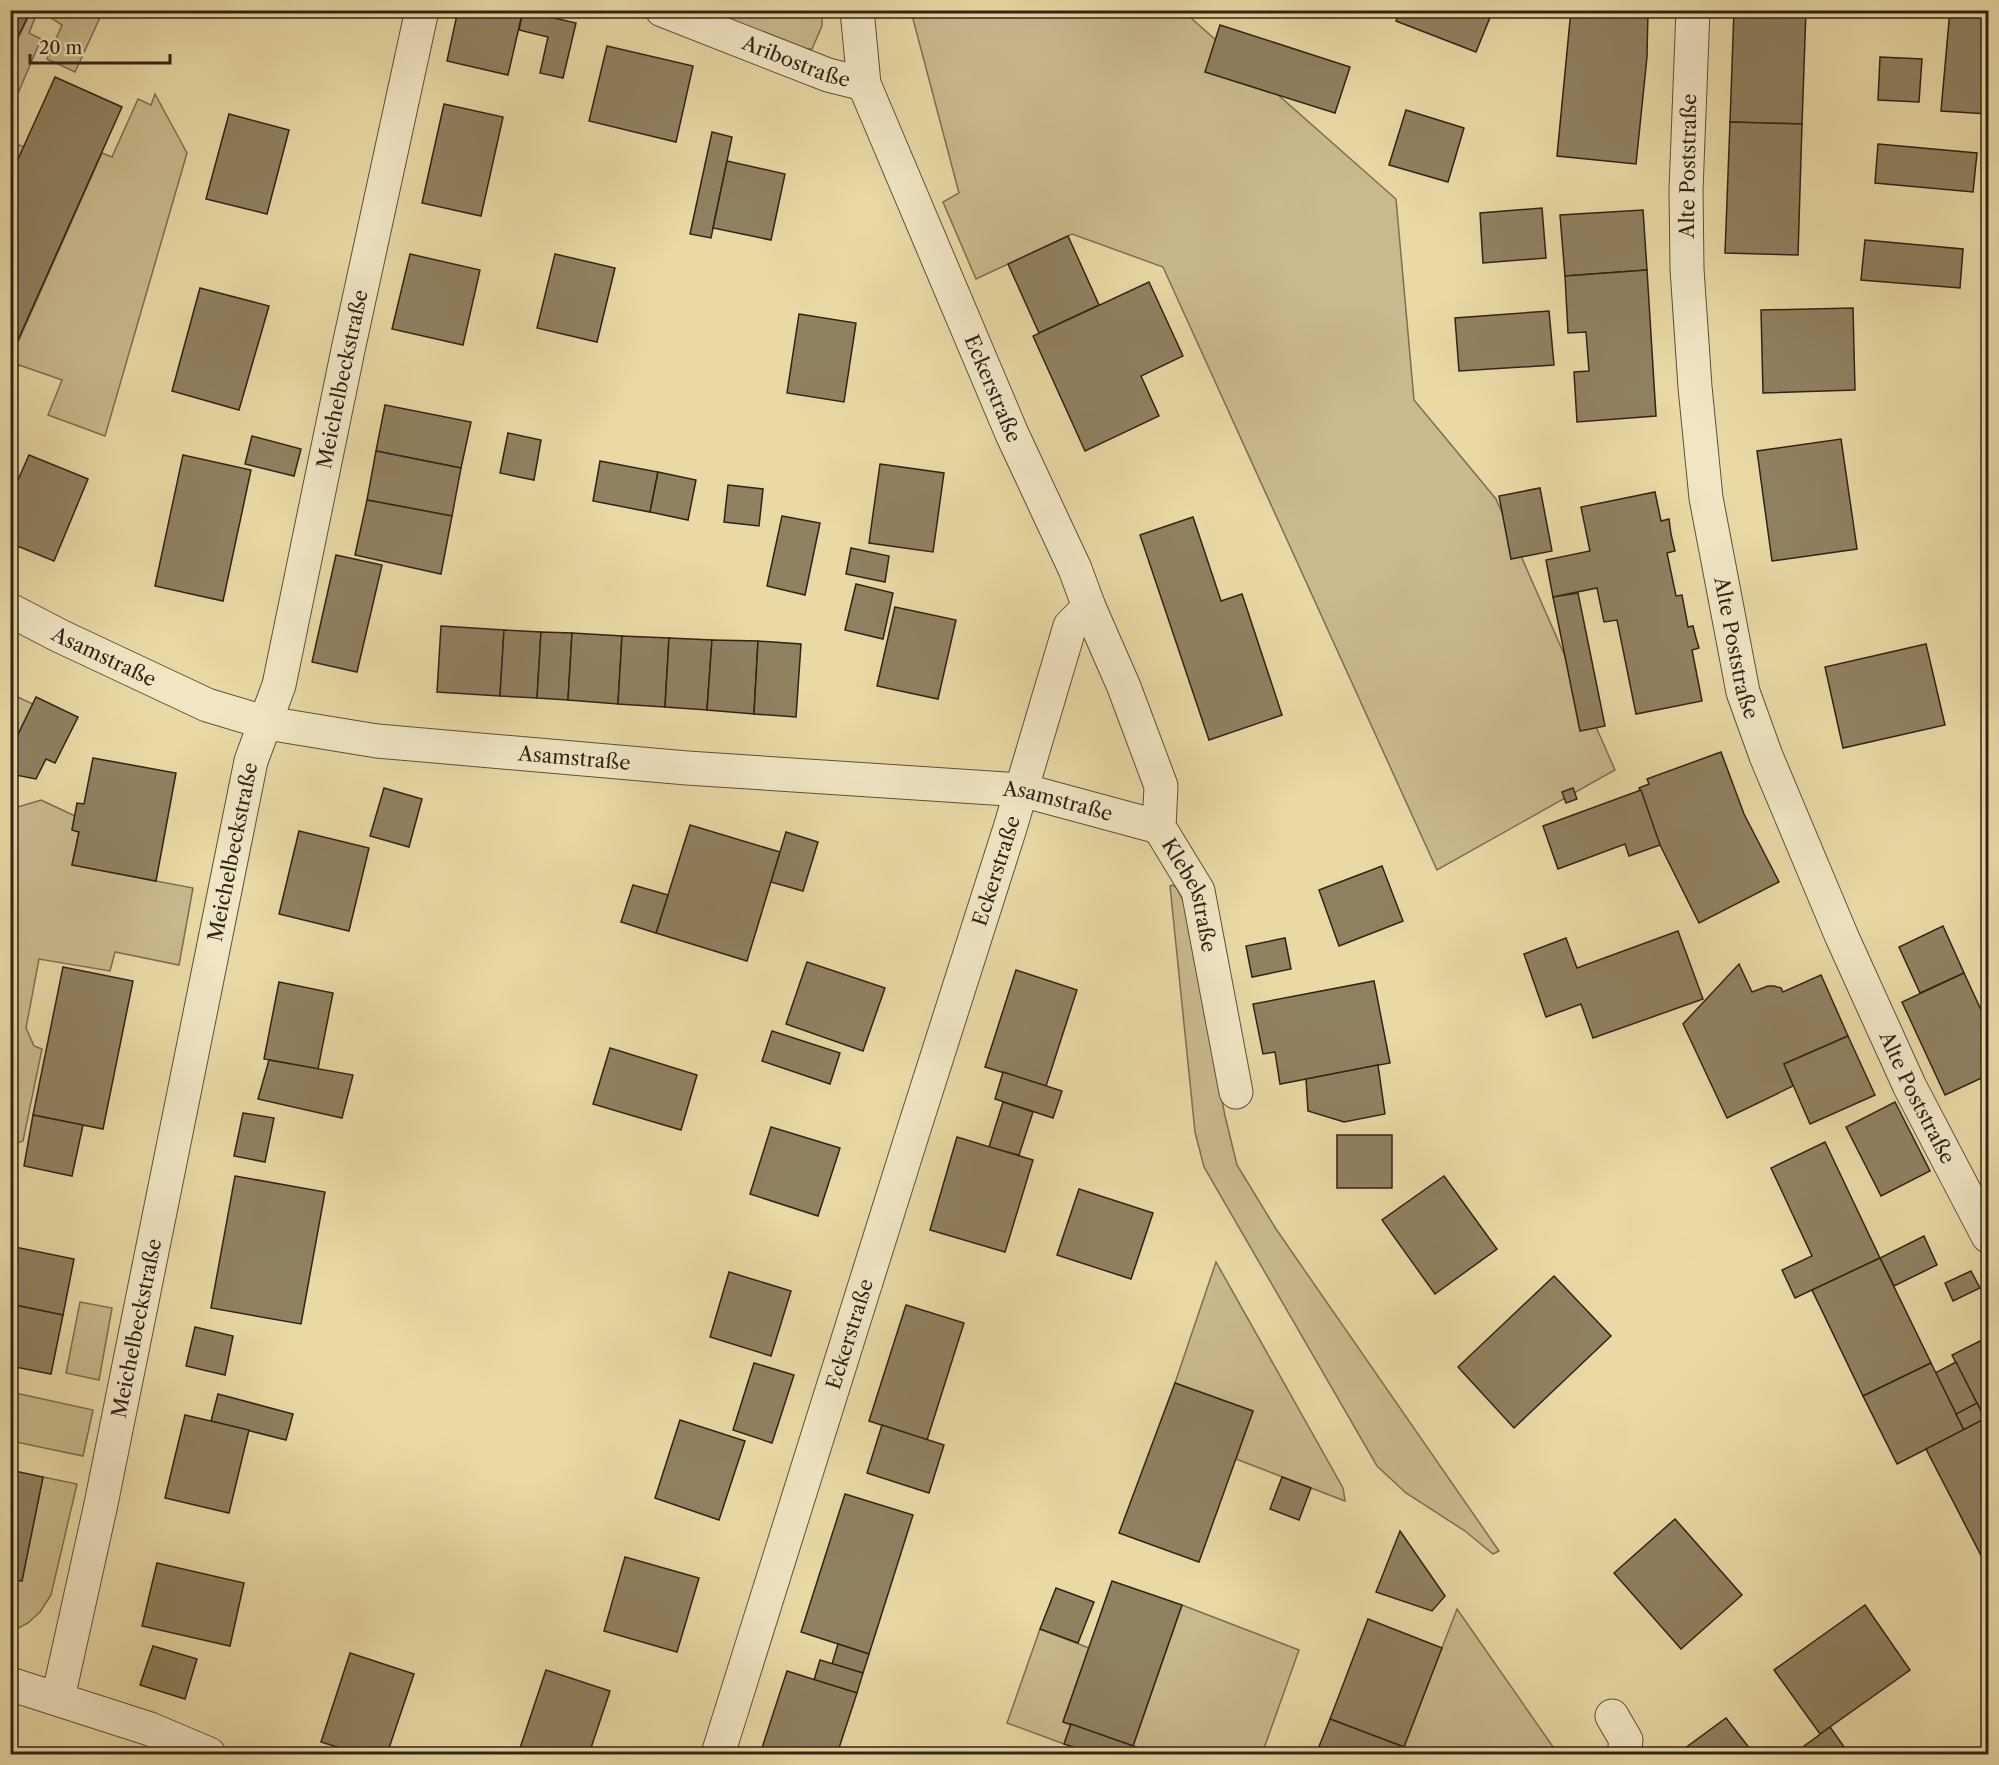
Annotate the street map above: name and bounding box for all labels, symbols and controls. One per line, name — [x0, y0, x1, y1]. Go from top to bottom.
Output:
scale bar — [30, 27, 170, 65]
street label: Aribostraße — [738, 30, 853, 92]
text: 20 m — [39, 37, 83, 59]
street label: Alte Poststraße — [1675, 93, 1701, 240]
street label: Meichelbeckstraße — [312, 287, 373, 471]
street label: Eckerstraße — [959, 331, 1026, 446]
street label: Alte Poststraße — [1709, 574, 1764, 722]
street label: Asamstraße — [47, 621, 160, 691]
street label: Asamstraße — [516, 741, 631, 775]
street label: Meichelbeckstraße — [203, 760, 262, 944]
street label: Asamstraße — [1001, 777, 1115, 826]
street label: Eckerstraße — [968, 813, 1025, 929]
street label: Klebelstraße — [1157, 834, 1221, 954]
street label: Alte Poststraße — [1874, 1027, 1960, 1168]
street label: Meichelbeckstraße — [107, 1237, 166, 1420]
street label: Eckerstraße — [821, 1276, 878, 1392]

